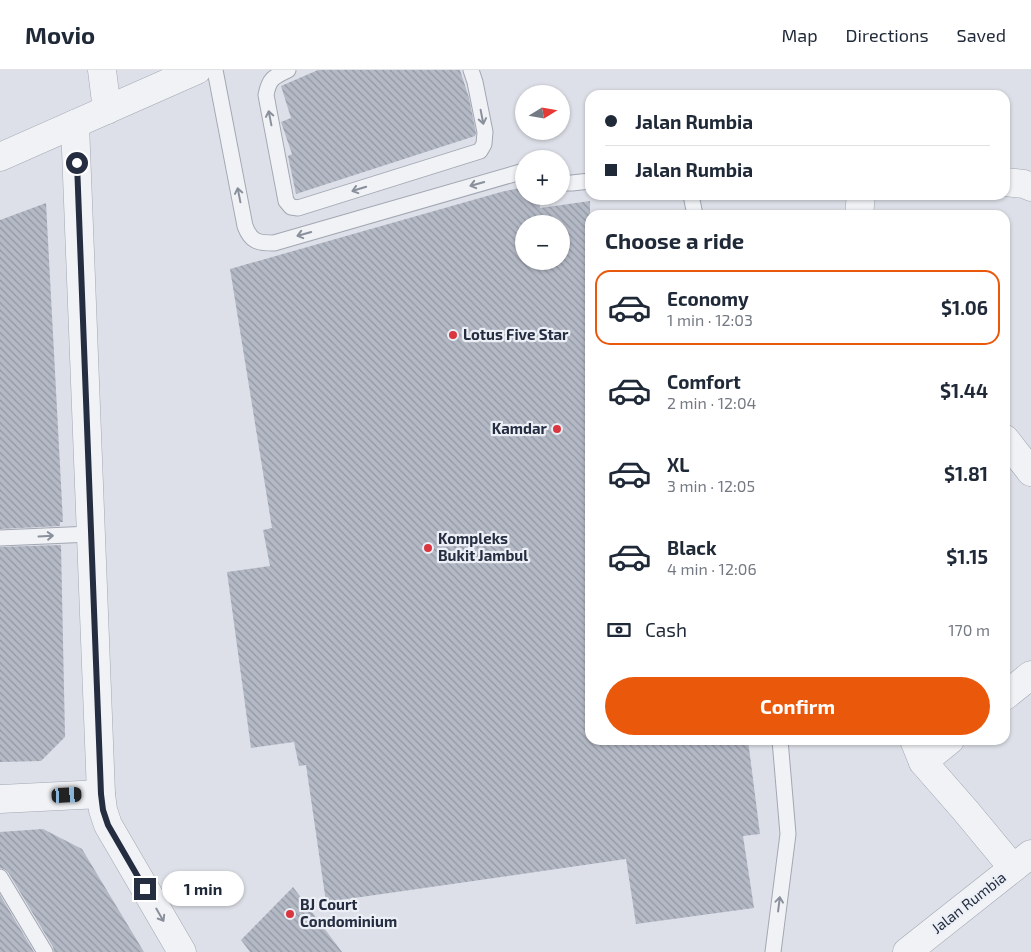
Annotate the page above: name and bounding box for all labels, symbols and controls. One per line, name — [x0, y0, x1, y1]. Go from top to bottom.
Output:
text: Movio — [25, 20, 95, 49]
text: Map — [781, 24, 818, 46]
text: Directions — [846, 24, 929, 46]
text: Saved — [957, 24, 1006, 46]
north arrow — [515, 85, 570, 140]
map controls — [515, 85, 570, 270]
one-way arrow — [478, 109, 488, 125]
text: Jalan Rumbia — [635, 110, 753, 133]
one-way arrow — [265, 111, 275, 127]
button: + — [515, 150, 570, 205]
route start — [66, 152, 88, 174]
text: Jalan Rumbia — [635, 158, 753, 181]
one-way arrow — [469, 180, 485, 190]
one-way arrow — [351, 185, 367, 194]
one-way arrow — [234, 188, 243, 204]
button: − — [515, 215, 570, 270]
text: Choose a ride — [605, 227, 744, 253]
one-way arrow — [296, 230, 312, 240]
icon: car — [607, 285, 652, 330]
text: Economy — [667, 287, 749, 310]
text: $1.06 — [941, 296, 988, 319]
text: 1 min · 12:03 — [667, 310, 753, 329]
place label: Lotus Five Star — [463, 325, 569, 343]
marker: Lotus Five Star — [447, 329, 459, 341]
icon: car — [607, 368, 652, 413]
text: Comfort — [667, 370, 741, 393]
text: $1.44 — [940, 379, 988, 402]
text: 2 min · 12:04 — [667, 393, 756, 412]
place label: Kamdar — [492, 419, 548, 437]
marker: Kamdar — [551, 423, 563, 435]
icon: car — [607, 451, 652, 496]
text: XL — [667, 453, 689, 476]
text: $1.81 — [944, 462, 988, 485]
text: 3 min · 12:05 — [667, 476, 755, 495]
place label: Kompleks Bukit Jambul — [438, 529, 528, 564]
one-way arrow — [37, 531, 53, 540]
icon: car — [607, 534, 652, 579]
text: Black — [667, 536, 717, 559]
marker: Kompleks Bukit Jambul — [422, 542, 434, 554]
text: $1.15 — [946, 545, 988, 568]
text: 4 min · 12:06 — [667, 559, 757, 578]
icon: cash — [605, 616, 633, 644]
text: Cash — [645, 618, 687, 641]
text: 170 m — [948, 620, 990, 639]
button: Confirm — [605, 677, 990, 735]
car — [51, 787, 82, 803]
street label: Jalan Rumbia — [928, 868, 1009, 937]
callout: 1 min — [162, 872, 245, 906]
route end — [134, 878, 156, 900]
text: 1 min — [184, 879, 222, 898]
place label: BJ Court Condominium — [300, 895, 397, 930]
one-way arrow — [774, 896, 784, 912]
one-way arrow — [156, 907, 165, 922]
marker: BJ Court Condominium — [284, 908, 296, 920]

